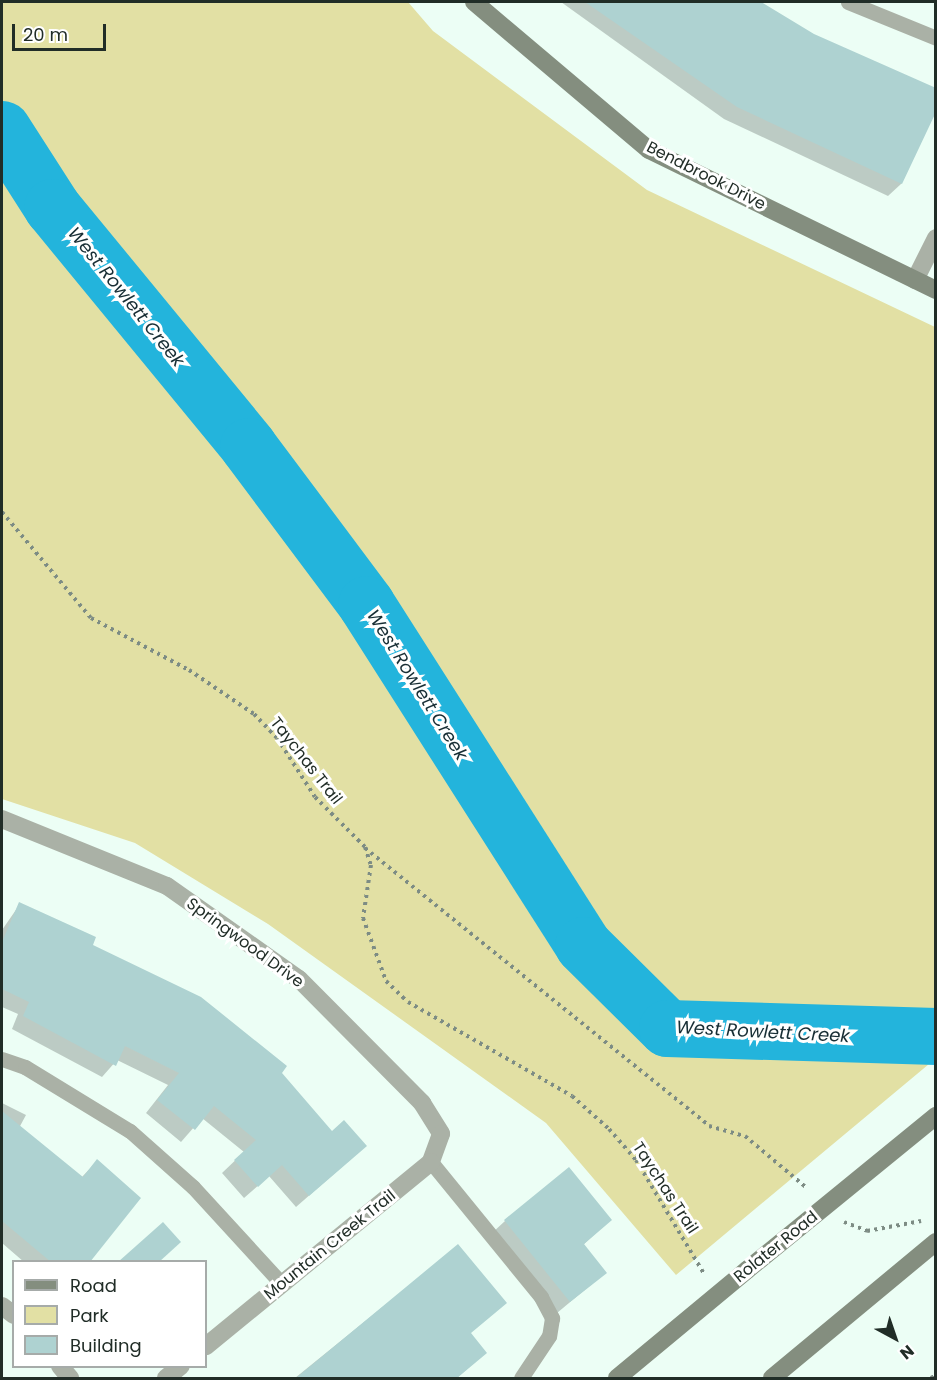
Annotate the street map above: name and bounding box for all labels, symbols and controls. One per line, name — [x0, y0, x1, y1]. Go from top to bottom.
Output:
scale bar — [15, 12, 110, 50]
text: 20 m — [23, 22, 68, 47]
street label: Bendbrook Drive — [643, 138, 769, 214]
water label: West Rowlett Creek — [63, 223, 189, 371]
water label: West Rowlett Creek — [362, 606, 472, 764]
street label: Taychas Trail — [266, 714, 346, 808]
street label: Springwood Drive — [183, 894, 307, 992]
water label: West Rowlett Creek — [676, 1017, 850, 1047]
street label: Taychas Trail — [628, 1139, 702, 1237]
street label: Mountain Creek Trail — [260, 1186, 400, 1304]
street label: Rolater Road — [730, 1207, 822, 1287]
legend — [12, 1260, 207, 1368]
text: Road — [70, 1273, 117, 1298]
text: Park — [70, 1303, 109, 1328]
north arrow — [865, 1308, 925, 1368]
text: Building — [70, 1333, 142, 1358]
text: N — [895, 1339, 919, 1365]

